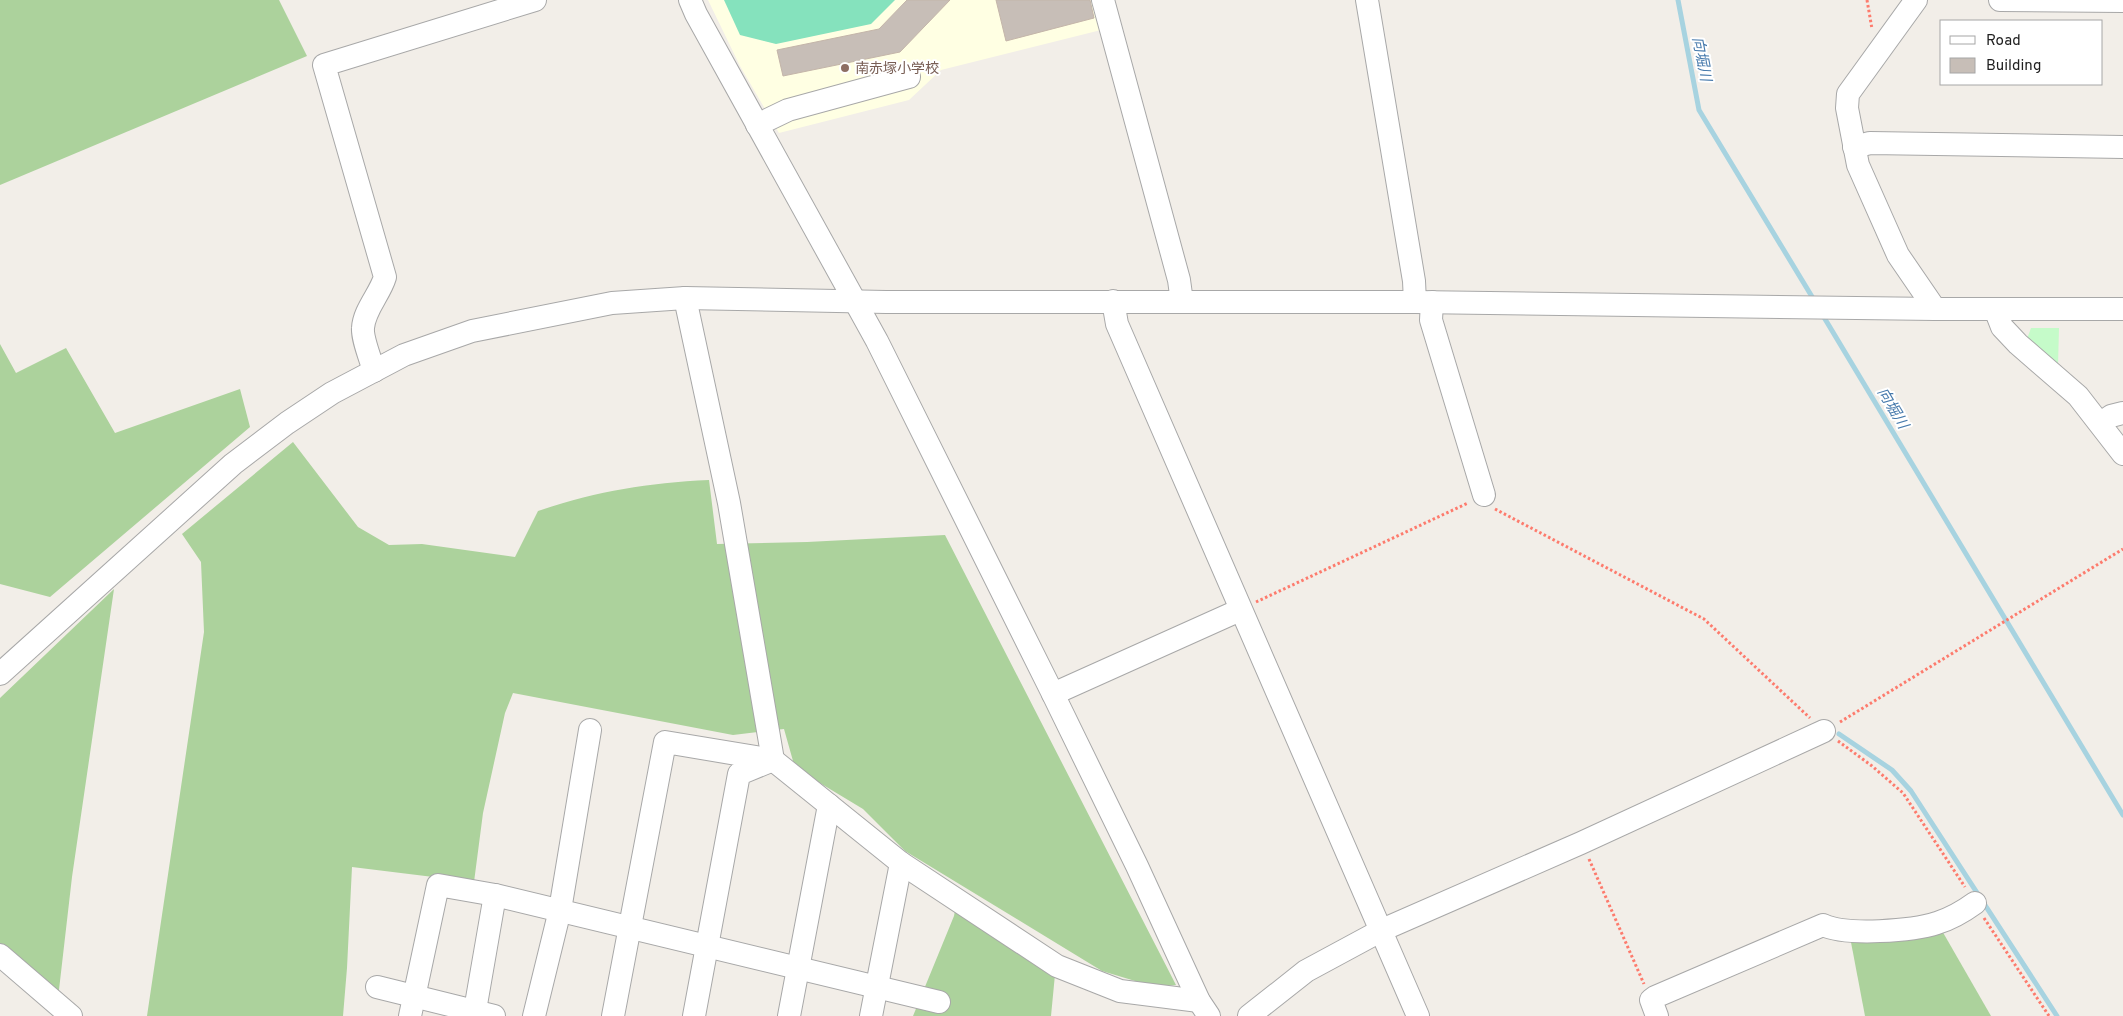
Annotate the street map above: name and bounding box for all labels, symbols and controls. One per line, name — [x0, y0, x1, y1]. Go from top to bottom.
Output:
legend — [1940, 20, 2103, 85]
text: Road — [1986, 32, 2021, 51]
water label: 向堀川 — [1687, 35, 1715, 85]
text: Building — [1986, 57, 2041, 76]
place label: 南赤塚小学校 — [855, 61, 939, 78]
marker: 南赤塚小学校 — [839, 62, 851, 74]
water label: 向堀川 — [1872, 385, 1912, 435]

